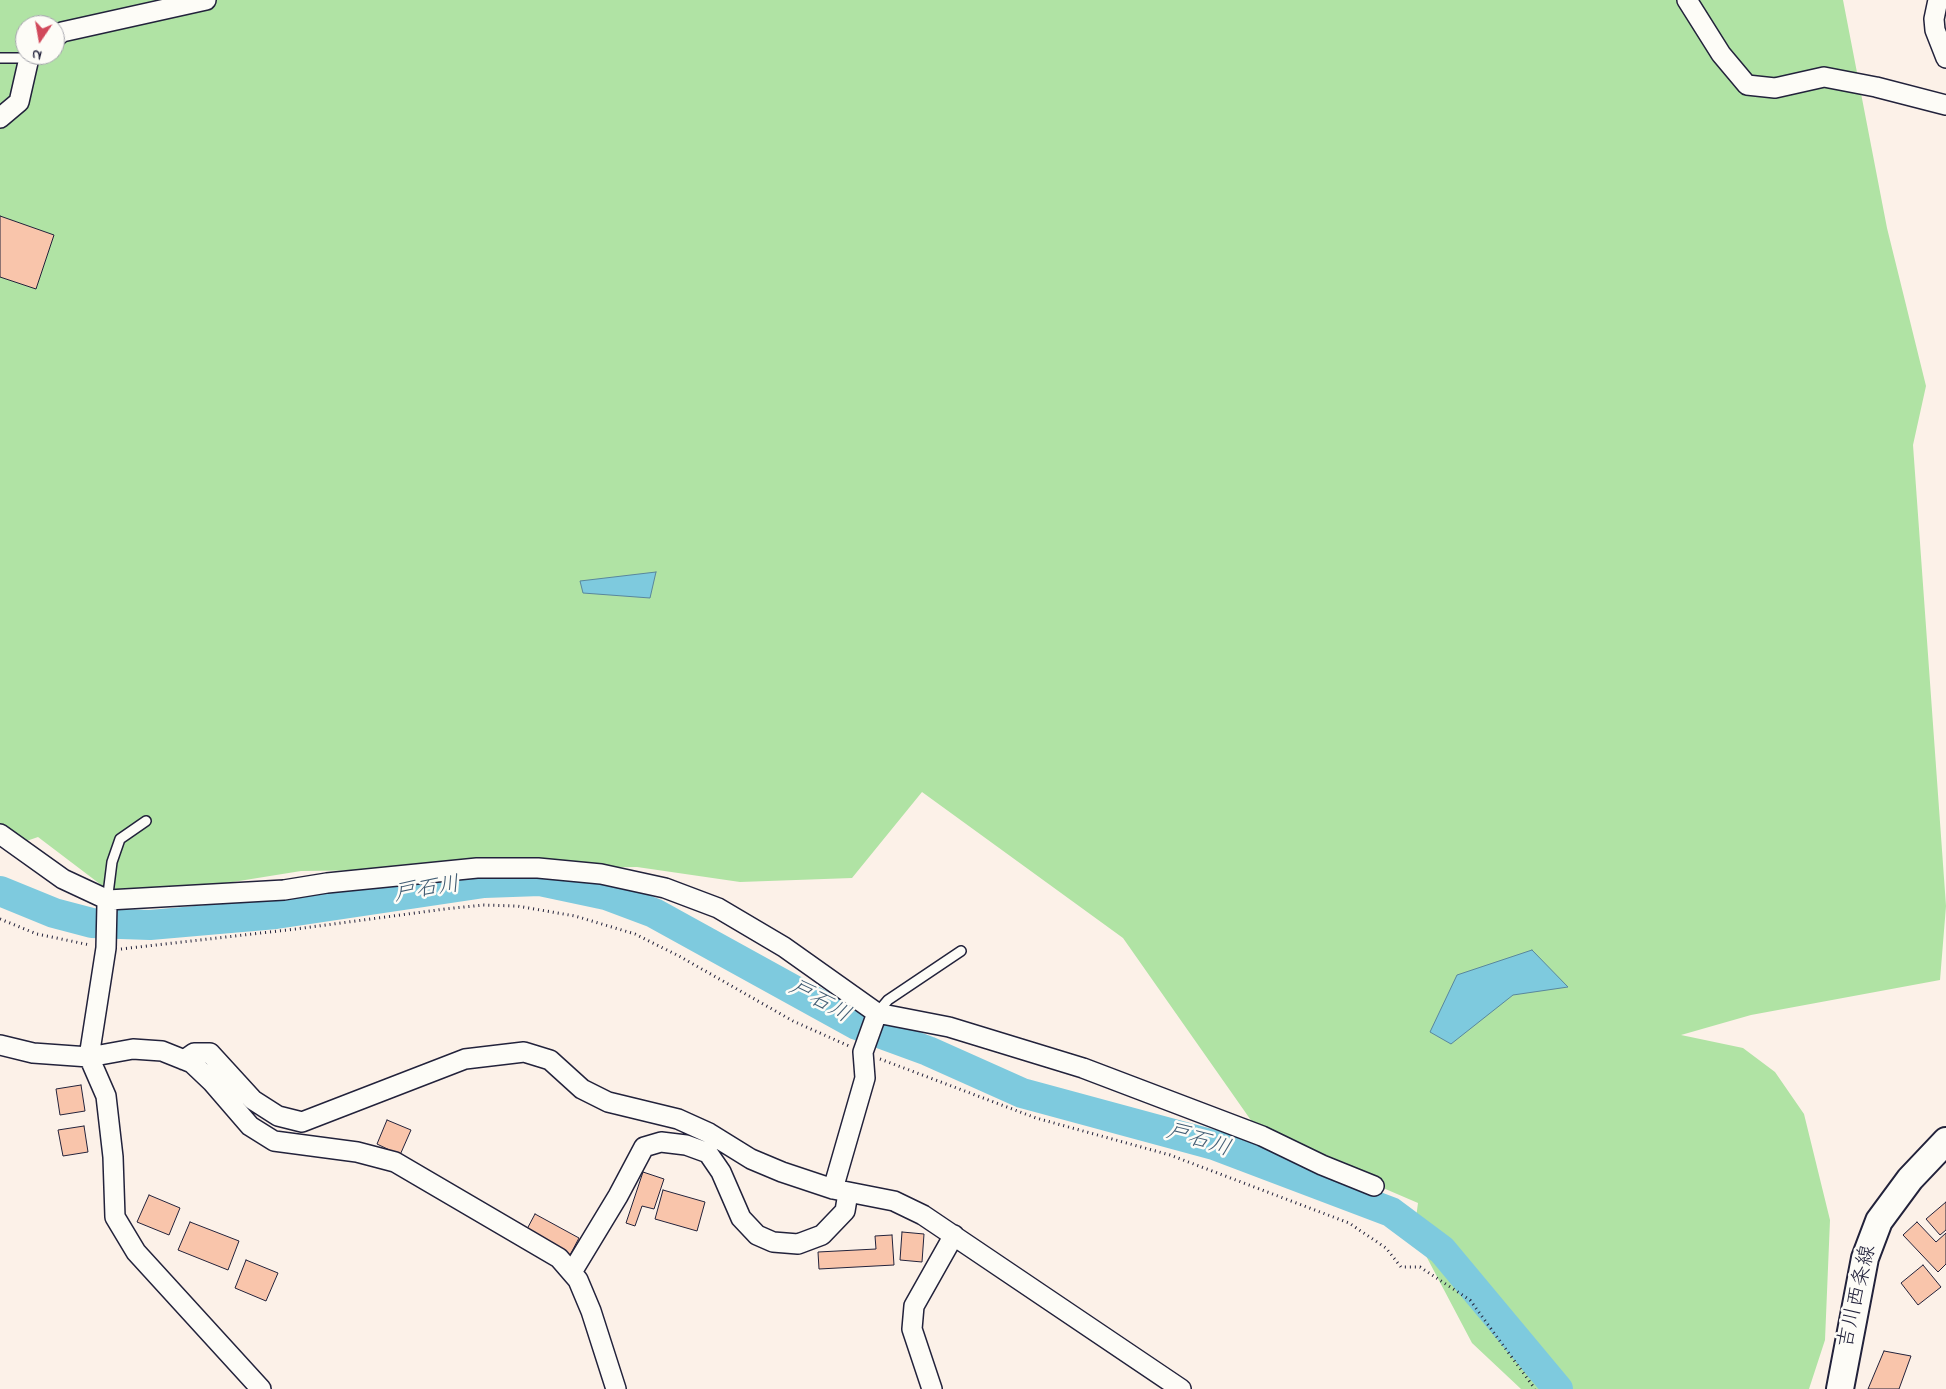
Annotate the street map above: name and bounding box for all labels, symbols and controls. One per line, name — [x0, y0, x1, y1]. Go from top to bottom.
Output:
north arrow — [15, 15, 65, 65]
text: N — [30, 43, 44, 65]
water label: 戸石川 — [392, 873, 462, 909]
water label: 戸石川 — [784, 975, 854, 1031]
water label: 戸石川 — [1163, 1120, 1233, 1164]
street label: 吉川西条線 — [1835, 1243, 1883, 1351]

